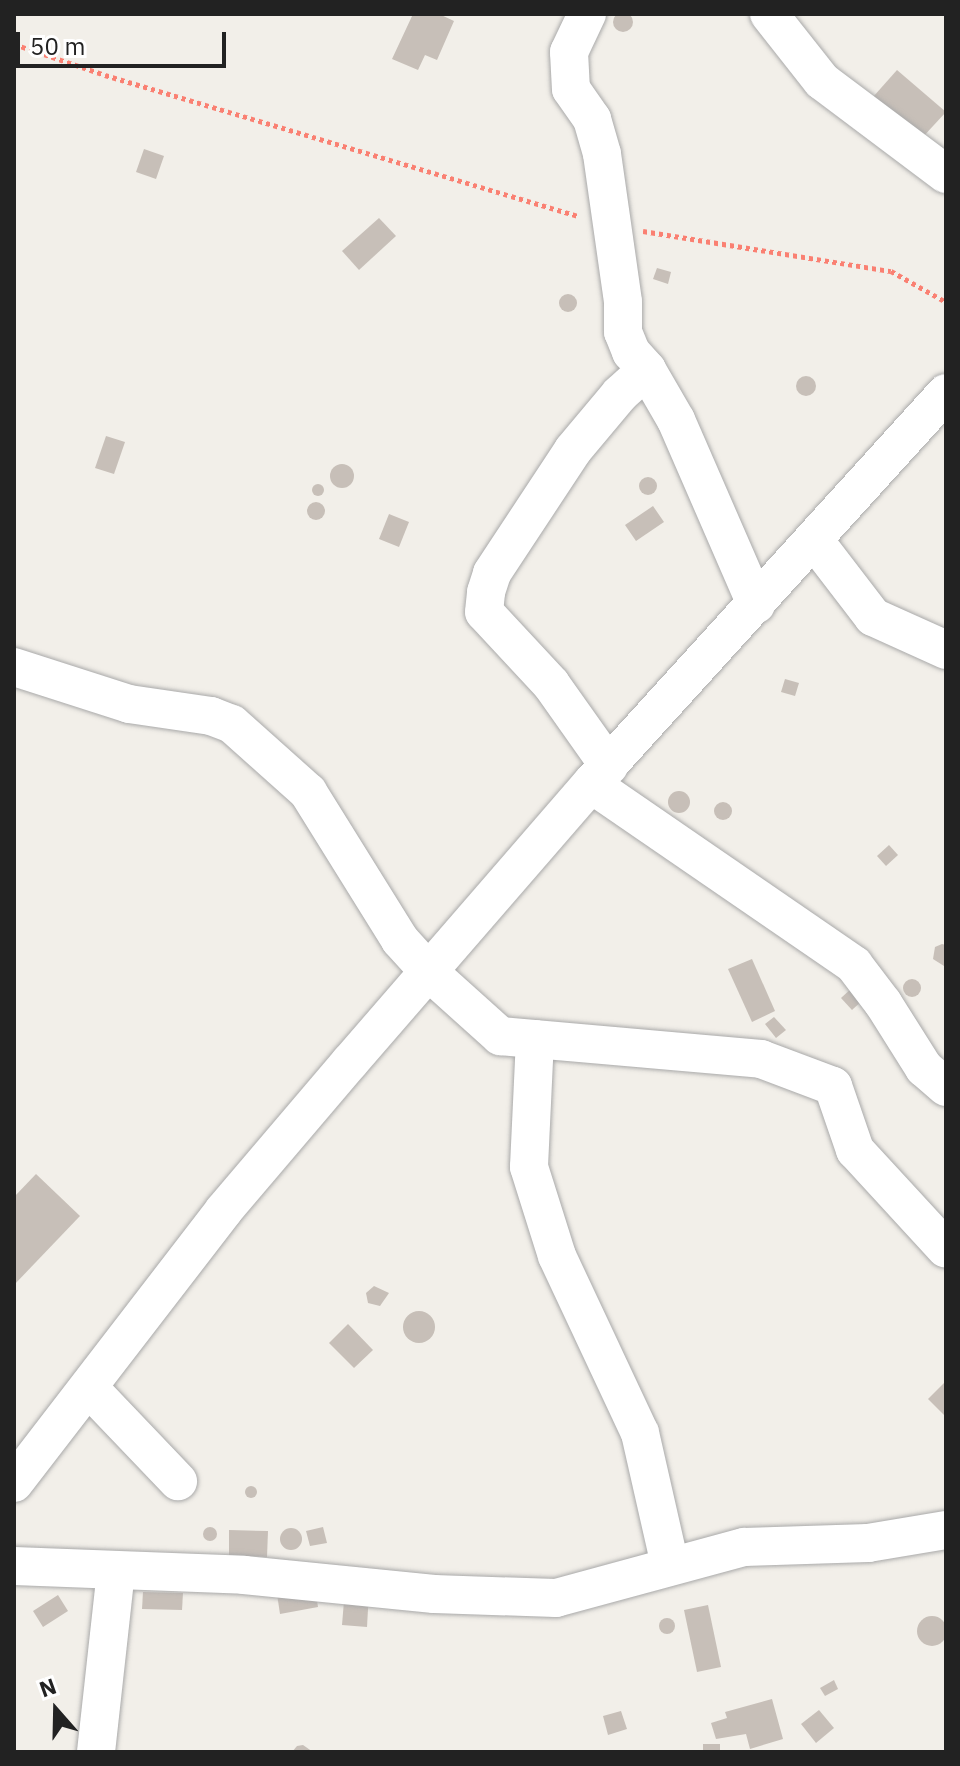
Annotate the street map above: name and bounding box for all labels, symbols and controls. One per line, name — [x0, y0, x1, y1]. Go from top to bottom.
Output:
scale bar — [20, 16, 230, 66]
text: 50 m — [30, 30, 85, 62]
north arrow — [16, 1670, 96, 1750]
text: N — [35, 1671, 60, 1703]

